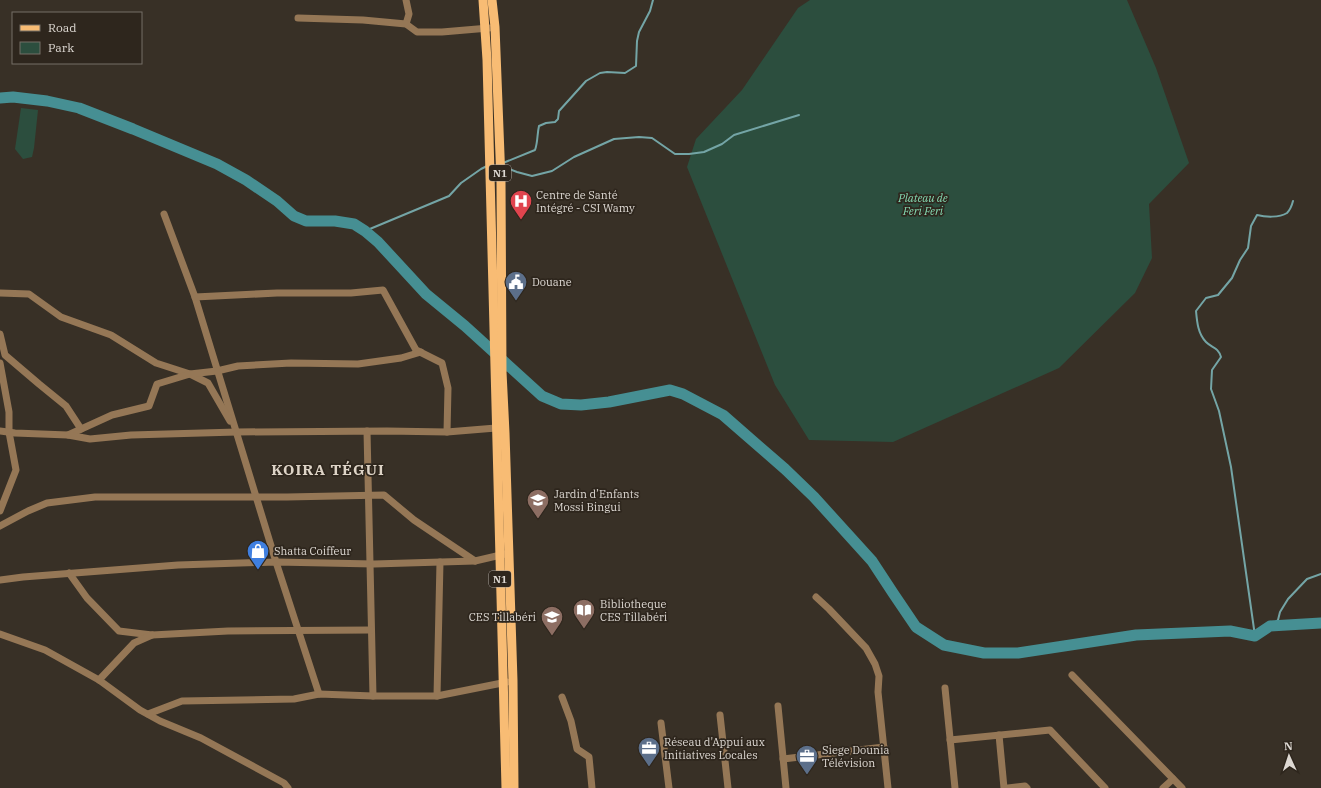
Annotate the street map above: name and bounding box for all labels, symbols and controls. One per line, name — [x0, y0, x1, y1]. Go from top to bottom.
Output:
legend — [12, 12, 142, 64]
text: Road — [48, 20, 77, 35]
text: Park — [48, 40, 74, 55]
road number: N1 — [489, 165, 511, 181]
hospital icon: Centre de Santé Intégré - CSI Wamy — [508, 188, 534, 221]
place label: Centre de Santé Intégré - CSI Wamy — [536, 188, 635, 215]
park label: Plateau de Feri Feri — [897, 191, 948, 218]
public building icon: Douane — [503, 269, 529, 302]
place label: Douane — [532, 275, 572, 289]
district label: KOIRA TÉGUI — [271, 460, 385, 479]
school or university icon: Jardin d’Enfants Mossi Bingui — [525, 487, 551, 520]
place label: Jardin d’Enfants Mossi Bingui — [554, 487, 639, 514]
shop icon: Shatta Coiffeur — [245, 538, 271, 571]
place label: Shatta Coiffeur — [274, 544, 351, 558]
road number: N1 — [489, 571, 511, 587]
library icon: Bibliotheque CES Tillabéri — [571, 597, 597, 630]
place label: Bibliotheque CES Tillabéri — [600, 597, 668, 624]
school or university icon: CES Tillabéri — [539, 604, 565, 637]
place label: CES Tillabéri — [469, 610, 537, 624]
office icon: Réseau d'Appui aux Initiatives Locales — [636, 735, 662, 768]
place label: Réseau d'Appui aux Initiatives Locales — [664, 735, 765, 762]
north arrow — [1269, 736, 1309, 776]
text: N — [1284, 739, 1293, 753]
office icon: Siege Dounia Télévision — [794, 743, 820, 776]
place label: Siege Dounia Télévision — [822, 743, 889, 770]

